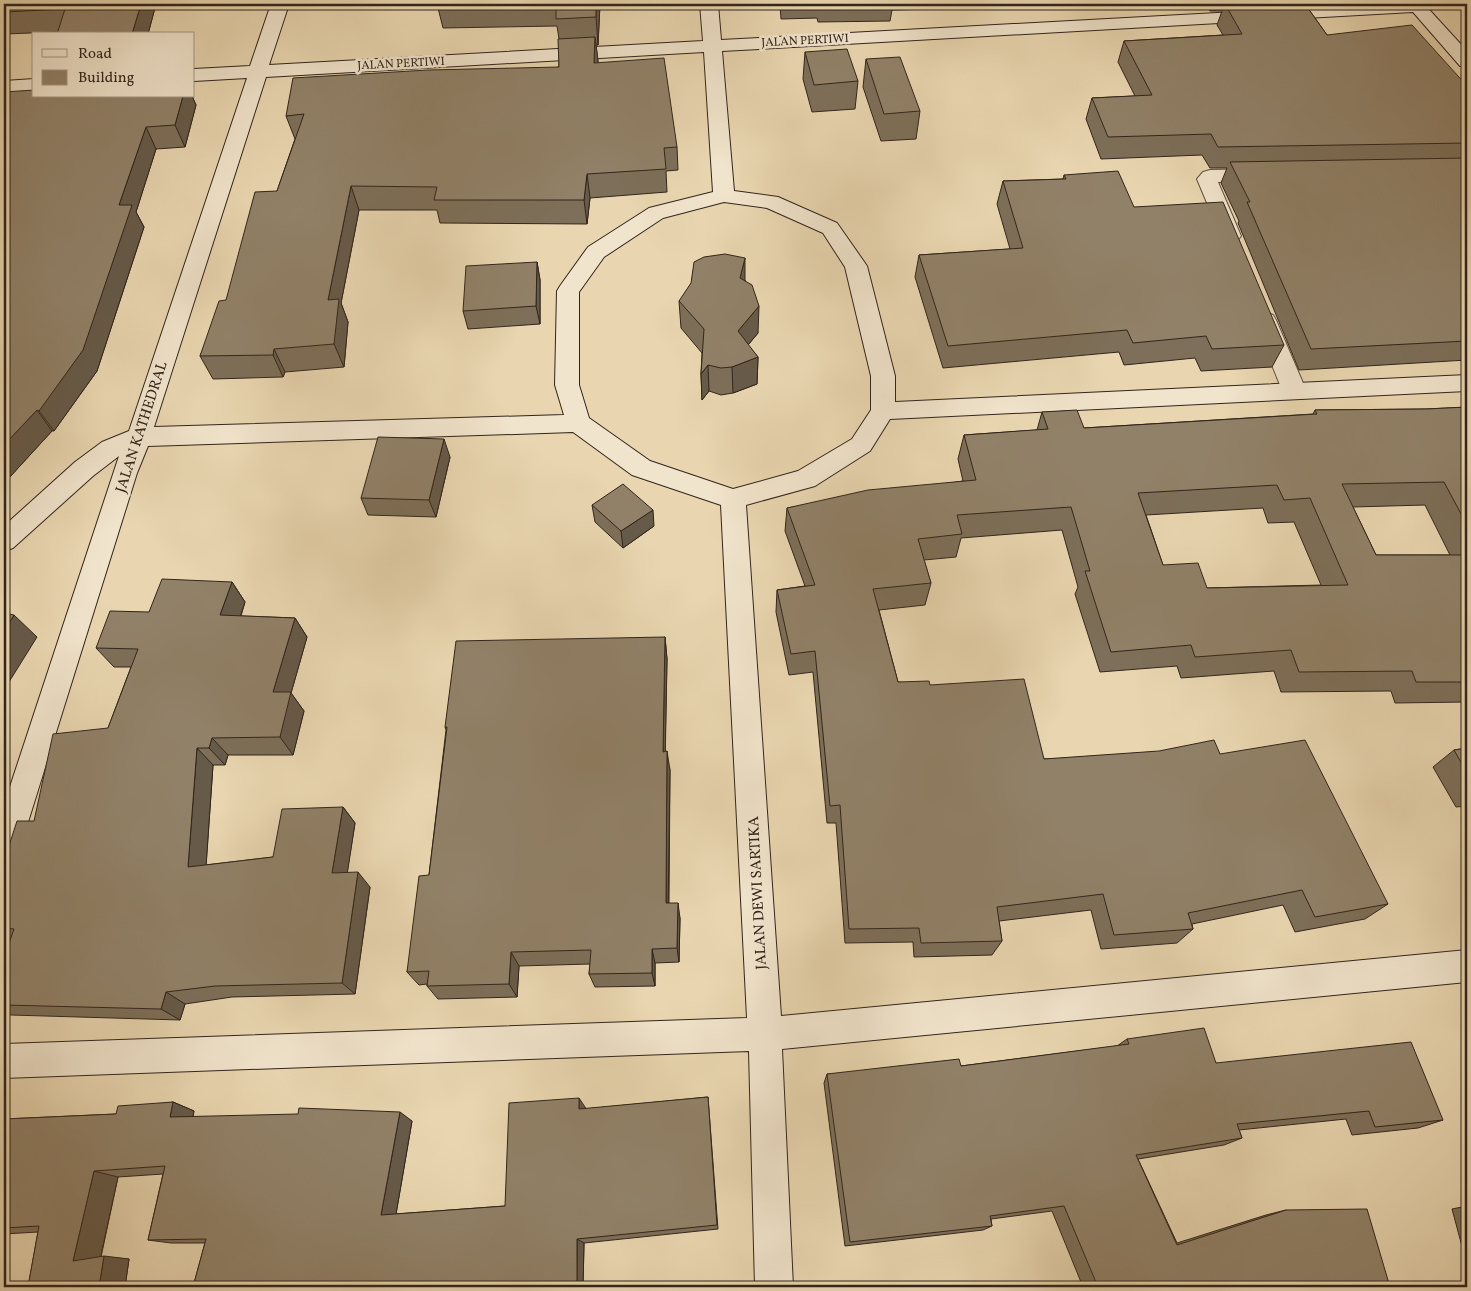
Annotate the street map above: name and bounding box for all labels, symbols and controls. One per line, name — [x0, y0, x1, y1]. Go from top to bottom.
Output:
street label: JALAN PERTIWI — [761, 31, 849, 51]
legend — [32, 32, 195, 98]
text: Road — [78, 44, 112, 65]
street label: JALAN PERTIWI — [357, 54, 445, 74]
text: Building — [78, 68, 135, 89]
street label: JALAN KATHEDRAL — [111, 358, 174, 496]
street label: JALAN DEWI SARTIKA — [744, 815, 773, 970]

